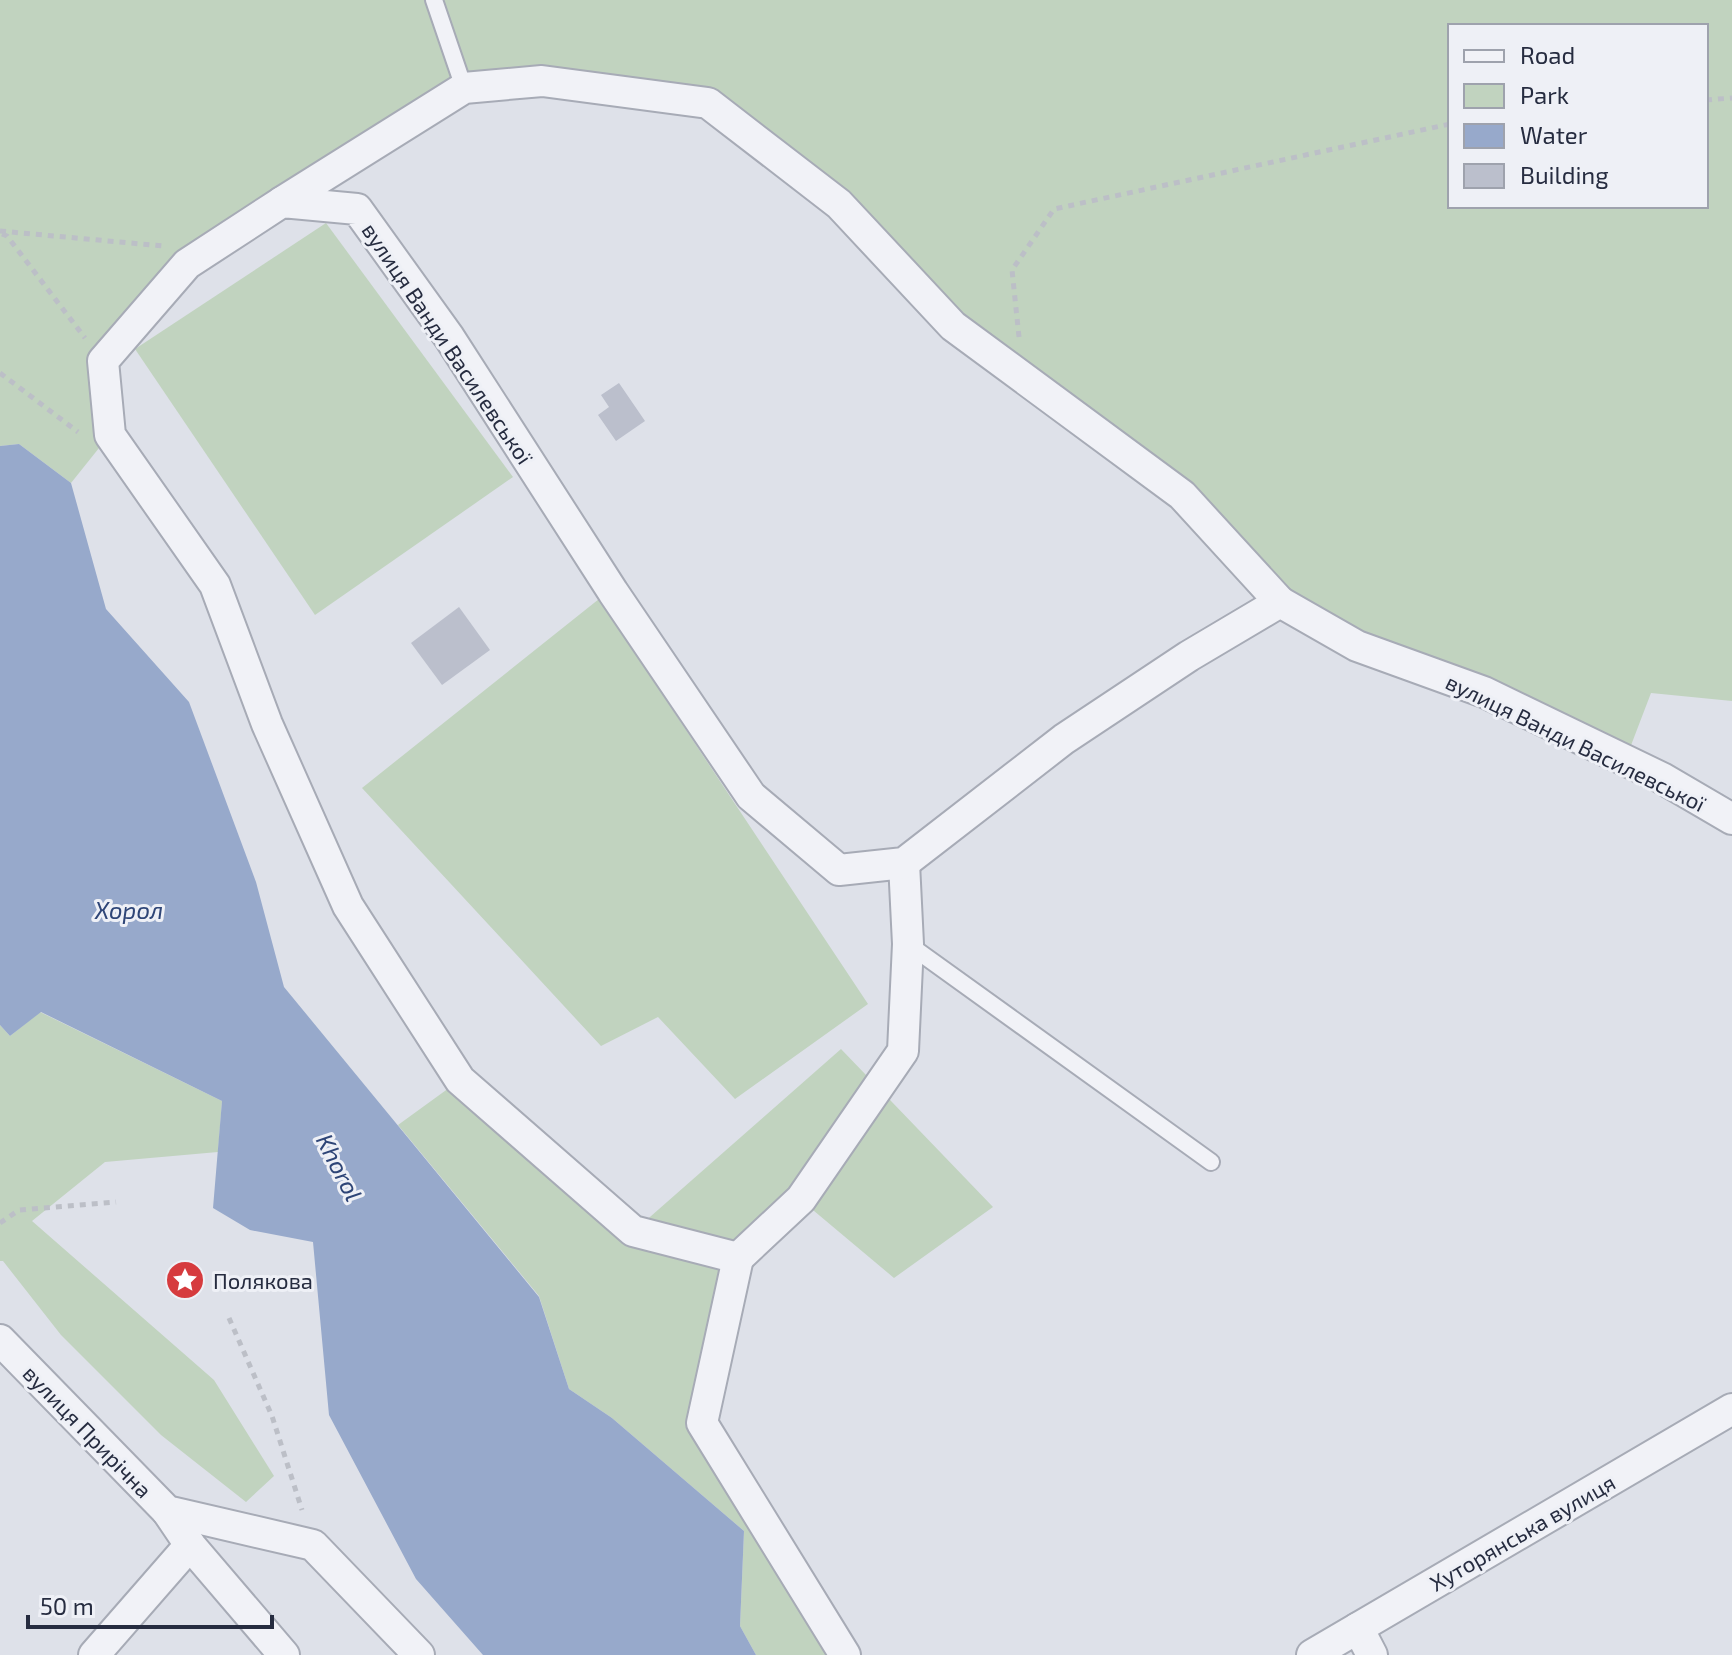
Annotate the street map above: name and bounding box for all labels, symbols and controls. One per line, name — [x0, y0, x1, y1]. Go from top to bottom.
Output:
legend — [1448, 24, 1708, 208]
text: Road — [1520, 40, 1575, 69]
text: Park — [1520, 80, 1569, 109]
text: Water — [1520, 120, 1588, 149]
text: Building — [1520, 160, 1609, 189]
street label: вулиця Ванди Василевської — [357, 217, 539, 470]
street label: вулиця Ванди Василевської — [1442, 668, 1710, 817]
water label: Хорол — [94, 895, 163, 924]
water label: Khorol — [311, 1129, 369, 1205]
place icon: Полякова — [164, 1259, 206, 1301]
place label: Полякова — [213, 1267, 313, 1293]
street label: вулиця Прирічна — [18, 1360, 158, 1503]
street label: Хуторянська вулиця — [1425, 1468, 1620, 1597]
scale bar — [28, 1579, 272, 1629]
text: 50 m — [40, 1591, 94, 1620]

